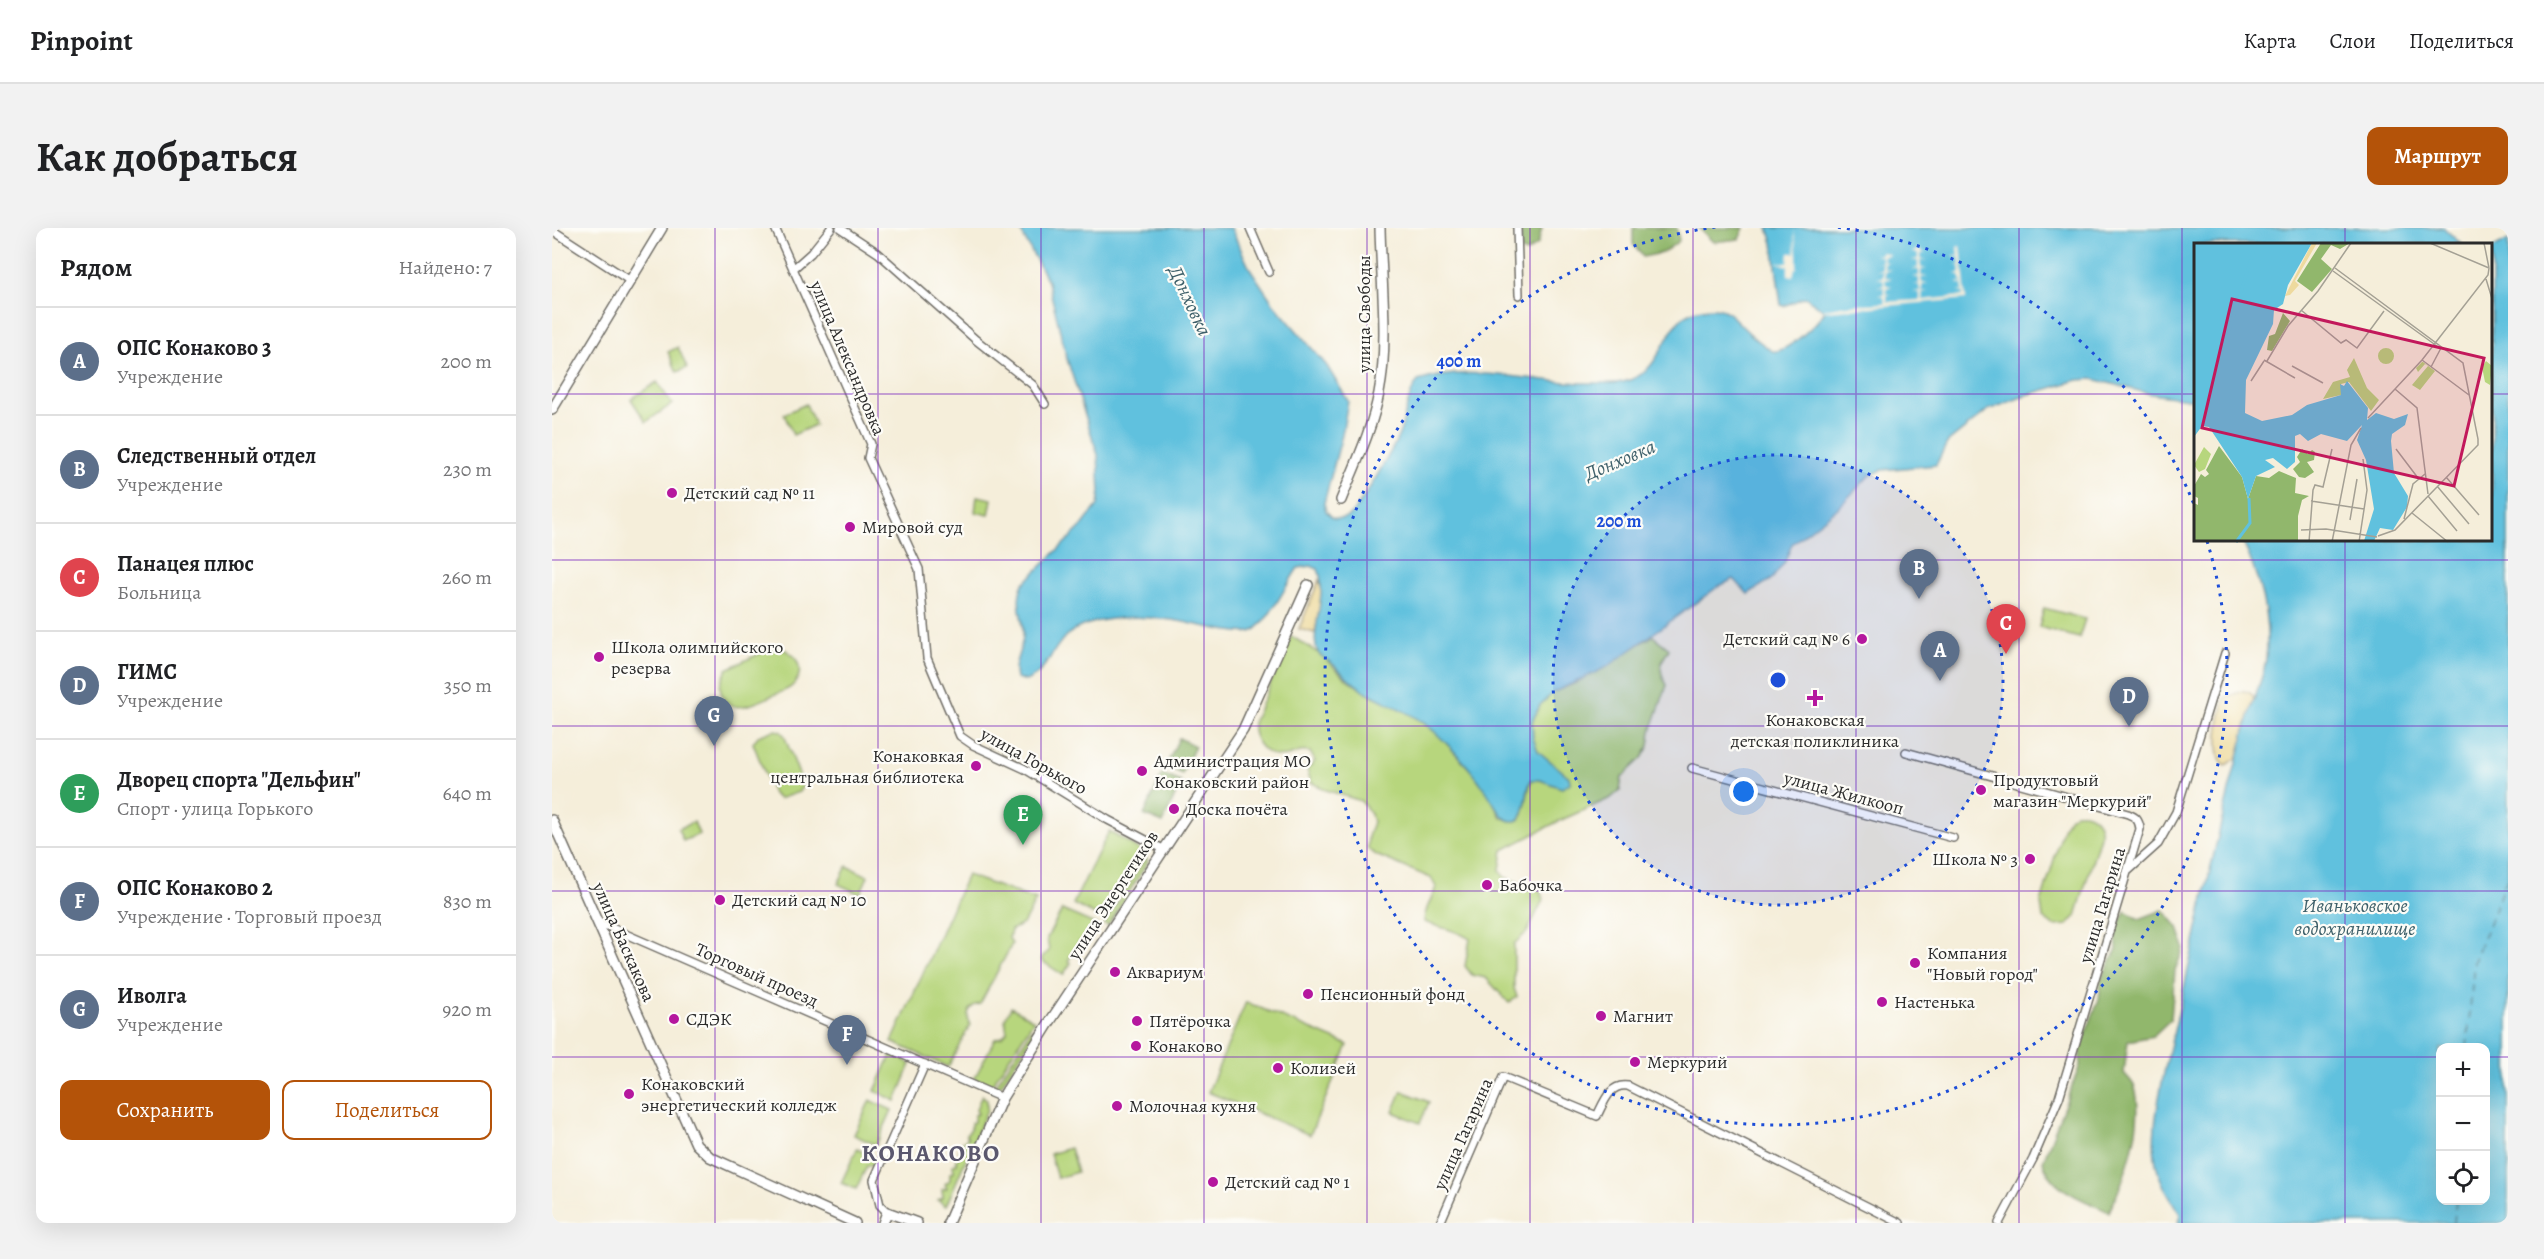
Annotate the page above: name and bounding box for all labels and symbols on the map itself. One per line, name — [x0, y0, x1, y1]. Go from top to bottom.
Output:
inset map — [2194, 243, 2493, 542]
street label: улица Свободы — [1352, 255, 1376, 374]
water label: Донховка — [1161, 260, 1218, 340]
street label: улица Александровка — [804, 276, 892, 440]
text: 400 m — [1437, 349, 1481, 373]
water label: Донховка — [1579, 433, 1660, 488]
place label: Детский сад № 11 — [684, 481, 815, 505]
marker: Детский сад № 11 — [665, 486, 679, 500]
text: 200 m — [1596, 509, 1642, 533]
place label: Мировой суд — [862, 515, 963, 539]
marker: Мировой суд — [843, 520, 857, 534]
pin: B — [1900, 550, 1938, 599]
pin: C — [1986, 604, 2026, 654]
place label: Детский сад № 6 — [1723, 627, 1850, 651]
marker: Детский сад № 6 — [1855, 632, 1869, 646]
pin: A — [1920, 632, 1960, 681]
place label: Школа олимпийского резерва — [611, 635, 783, 680]
marker: Школа олимпийского резерва — [592, 650, 606, 664]
centre of rings — [1768, 670, 1788, 690]
pin: D — [2110, 678, 2148, 727]
marker: Конаковская детская поликлиника — [1806, 689, 1824, 707]
pin: G — [694, 696, 734, 746]
place label: Конаковская детская поликлиника — [1730, 708, 1900, 753]
street label: улица Горького — [976, 721, 1092, 800]
place label: Конаковкая центральная библиотека — [770, 744, 965, 789]
place label: Администрация МО Конаковский район — [1153, 749, 1311, 794]
marker: Конаковкая центральная библиотека — [969, 759, 983, 773]
marker: Администрация МО Конаковский район — [1135, 764, 1149, 778]
street label: улица Жилкооп — [1781, 765, 1906, 820]
place label: Продуктовый магазин "Меркурий" — [1993, 768, 2152, 813]
your location — [1729, 777, 1758, 806]
marker: Продуктовый магазин "Меркурий" — [1974, 783, 1988, 797]
pin: E — [1004, 796, 1042, 845]
place label: Доска почёта — [1186, 797, 1288, 821]
marker: Доска почёта — [1167, 802, 1181, 816]
street label: улица Энергетиков — [1062, 826, 1164, 965]
street label: улица Гагарина — [2073, 843, 2131, 967]
place label: Школа № 3 — [1932, 847, 2018, 871]
marker: Школа № 3 — [2023, 852, 2037, 866]
place label: Бабочка — [1499, 873, 1563, 897]
street label: улица Баскакова — [586, 877, 661, 1006]
marker: Бабочка — [1480, 878, 1494, 892]
place label: Детский сад № 10 — [732, 888, 866, 912]
water label: Иваньковское водохранилище — [2295, 892, 2415, 942]
marker: Детский сад № 10 — [713, 893, 727, 907]
street label: Торговый проезд — [692, 937, 822, 1013]
place label: Компания "Новый город" — [1927, 941, 2038, 986]
marker: Компания "Новый город" — [1908, 956, 1922, 970]
place label: Аквариум — [1126, 960, 1204, 984]
marker: Аквариум — [1108, 965, 1122, 979]
place label: Пенсионный фонд — [1320, 982, 1465, 1006]
marker: Пенсионный фонд — [1301, 987, 1315, 1001]
place label: Настенька — [1894, 990, 1976, 1014]
marker: Настенька — [1875, 995, 1889, 1009]
place label: Магнит — [1613, 1004, 1673, 1028]
place label: СДЭК — [686, 1007, 732, 1031]
place label: Пятёрочка — [1149, 1009, 1232, 1033]
marker: Магнит — [1594, 1009, 1608, 1023]
marker: СДЭК — [667, 1012, 681, 1026]
marker: Пятёрочка — [1130, 1014, 1144, 1028]
pin: F — [828, 1016, 866, 1065]
place label: Конаково — [1148, 1034, 1223, 1058]
marker: Конаково — [1129, 1039, 1143, 1053]
place label: Меркурий — [1647, 1050, 1728, 1074]
marker: Меркурий — [1628, 1055, 1642, 1069]
place label: Колизей — [1290, 1056, 1356, 1080]
marker: Колизей — [1271, 1061, 1285, 1075]
place label: Конаковский энергетический колледж — [641, 1072, 837, 1117]
street label: улица Гагарина — [1427, 1074, 1499, 1195]
marker: Конаковский энергетический колледж — [622, 1087, 636, 1101]
place label: Молочная кухня — [1129, 1094, 1256, 1118]
marker: Молочная кухня — [1110, 1099, 1124, 1113]
district label: КОНАКОВО — [861, 1137, 1001, 1169]
place label: Детский сад № 1 — [1225, 1170, 1350, 1194]
marker: Детский сад № 1 — [1206, 1175, 1220, 1189]

